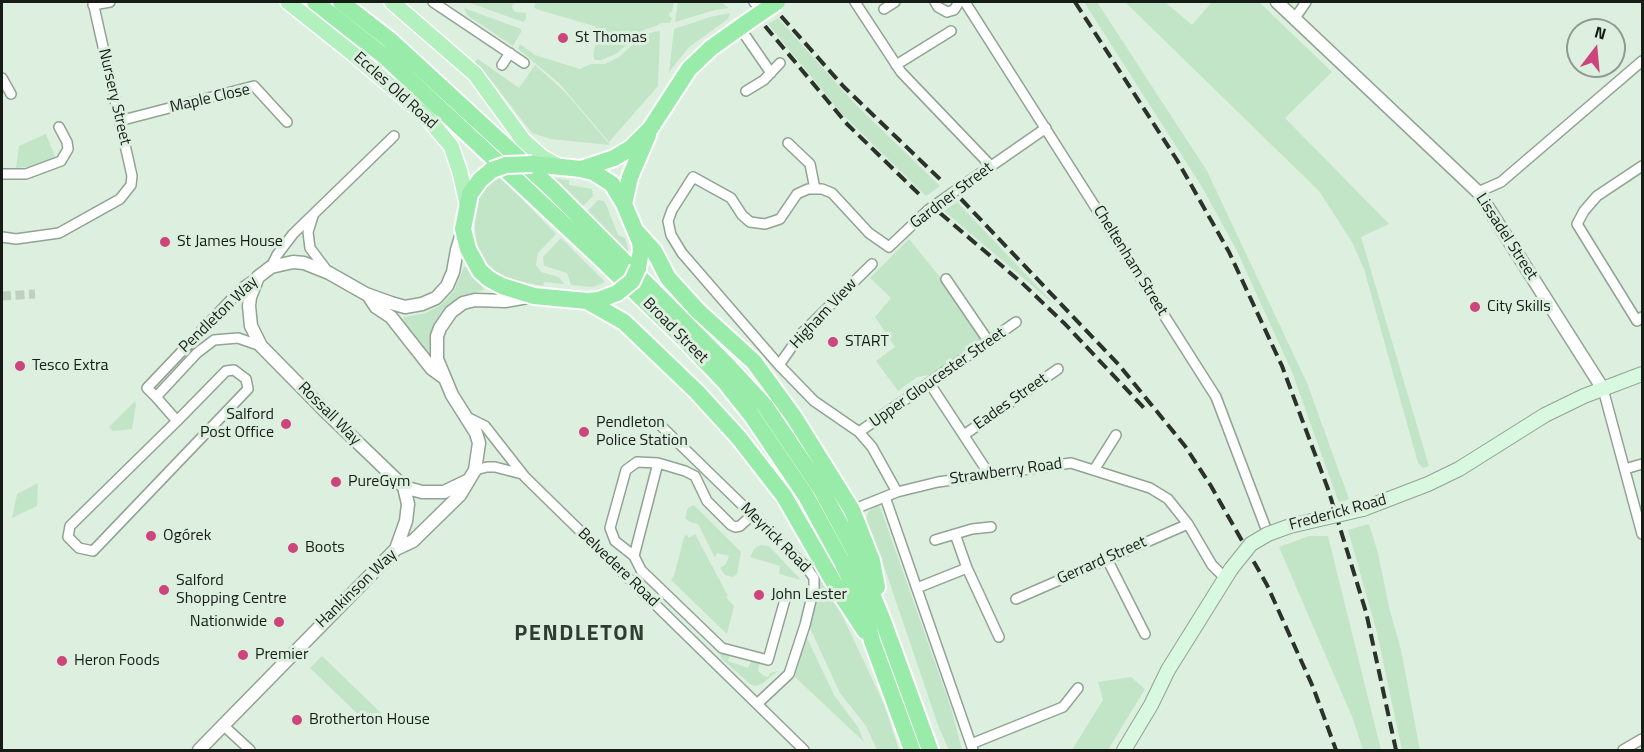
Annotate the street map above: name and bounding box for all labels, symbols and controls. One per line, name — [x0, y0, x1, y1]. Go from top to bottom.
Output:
north arrow — [1566, 18, 1626, 78]
text: N — [1592, 20, 1609, 46]
place label: St Thomas — [575, 28, 647, 48]
marker: St Thomas — [556, 31, 570, 45]
street label: Nursery Street — [94, 47, 134, 147]
street label: Eccles Old Road — [349, 48, 441, 134]
street label: Maple Close — [168, 80, 252, 118]
street label: Gardner Street — [907, 159, 997, 233]
street label: Lissadel Street — [1471, 190, 1541, 284]
street label: Cheltenham Street — [1088, 202, 1172, 320]
place label: St James House — [177, 232, 283, 252]
marker: St James House — [158, 235, 172, 249]
street label: Pendleton Way — [176, 273, 262, 357]
street label: Higham View — [787, 275, 861, 353]
street label: Broad Street — [638, 294, 712, 368]
place label: City Skills — [1487, 297, 1551, 317]
marker: City Skills — [1468, 300, 1482, 314]
street label: Upper Gloucester Street — [866, 324, 1010, 432]
place label: START — [845, 332, 889, 352]
marker: START — [826, 335, 840, 349]
place label: Tesco Extra — [32, 356, 109, 376]
marker: Tesco Extra — [13, 359, 27, 373]
street label: Eades Street — [970, 370, 1052, 434]
street label: Rossall Way — [293, 378, 365, 450]
place label: Salford Post Office — [200, 405, 274, 443]
place label: Pendleton Police Station — [596, 413, 688, 451]
marker: Salford Post Office — [279, 417, 293, 431]
marker: Pendleton Police Station — [577, 425, 591, 439]
street label: Strawberry Road — [949, 455, 1063, 489]
place label: PureGym — [348, 472, 410, 492]
marker: PureGym — [329, 475, 343, 489]
street label: Frederick Road — [1287, 491, 1389, 535]
street label: Meyrick Road — [736, 499, 814, 577]
street label: Belvedere Road — [573, 524, 663, 612]
place label: Ogórek — [163, 526, 211, 546]
marker: Ogórek — [144, 529, 158, 543]
street label: Gerrard Street — [1054, 533, 1150, 589]
place label: Boots — [305, 538, 345, 558]
marker: Boots — [286, 541, 300, 555]
street label: Hankinson Way — [313, 546, 401, 632]
place label: Salford Shopping Centre — [176, 571, 287, 609]
marker: Salford Shopping Centre — [157, 583, 171, 597]
place label: John Lester — [771, 585, 847, 605]
marker: John Lester — [752, 588, 766, 602]
place label: Nationwide — [190, 612, 267, 632]
marker: Nationwide — [272, 615, 286, 629]
district label: PENDLETON — [514, 622, 646, 648]
place label: Premier — [255, 645, 308, 665]
marker: Premier — [236, 648, 250, 662]
place label: Heron Foods — [74, 651, 160, 671]
marker: Heron Foods — [55, 654, 69, 668]
place label: Brotherton House — [309, 710, 430, 730]
marker: Brotherton House — [290, 713, 304, 727]

